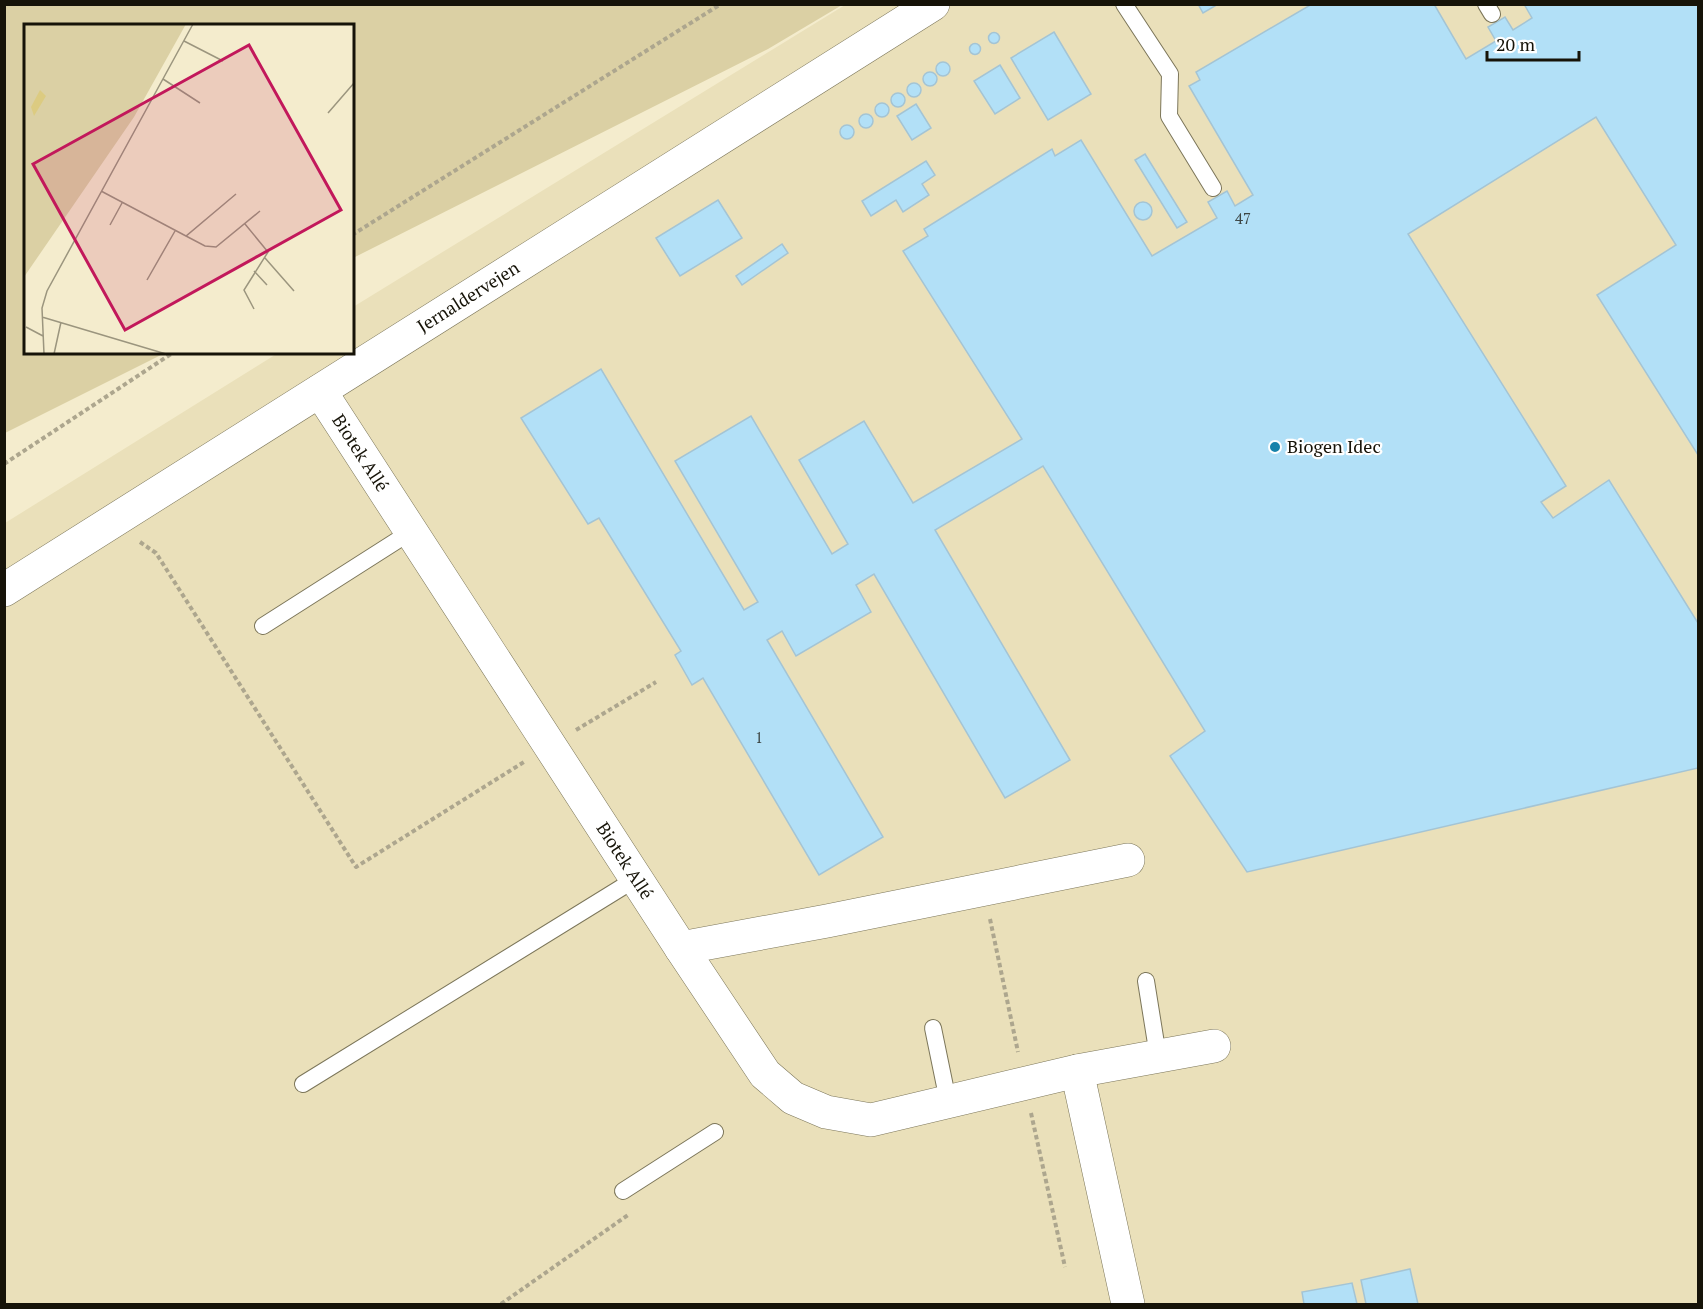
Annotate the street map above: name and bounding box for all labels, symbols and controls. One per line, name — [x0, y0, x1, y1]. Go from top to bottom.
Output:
inset map — [24, 24, 354, 354]
scale bar — [1487, 24, 1578, 62]
text: 20 m — [1496, 32, 1536, 56]
house number: 47 — [1235, 208, 1251, 228]
street label: Jernaldervejen — [412, 255, 524, 337]
street label: Biotek Allé — [327, 409, 395, 496]
place label: Biogen Idec — [1287, 434, 1381, 458]
marker: Biogen Idec — [1268, 440, 1282, 454]
house number: 1 — [755, 727, 763, 747]
street label: Biotek Allé — [592, 817, 659, 904]

